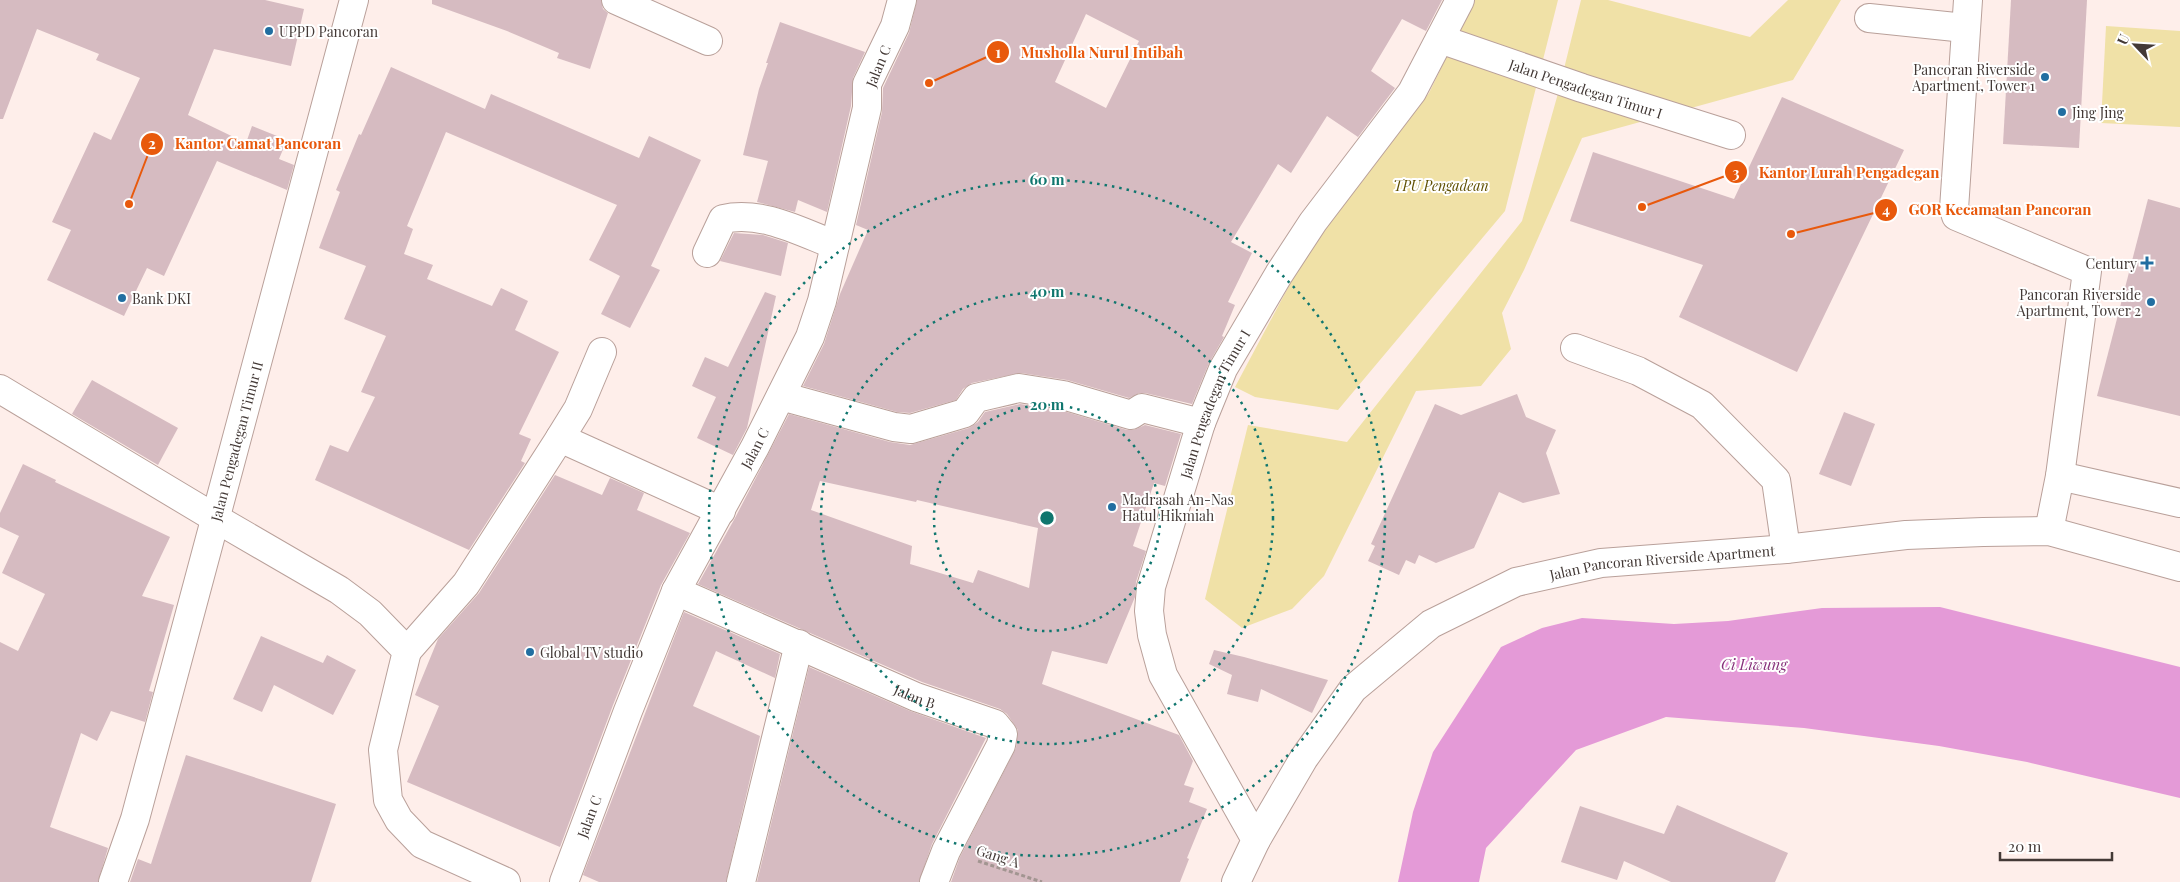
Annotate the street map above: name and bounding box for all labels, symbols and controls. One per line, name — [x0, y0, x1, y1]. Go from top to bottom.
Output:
north arrow — [2110, 20, 2160, 70]
place label: UPPD Pancoran — [279, 22, 379, 41]
marker: UPPD Pancoran — [263, 25, 275, 37]
text: U — [2112, 31, 2134, 48]
callout: Musholla Nurul Intibah — [986, 37, 1193, 67]
street label: Jalan C — [861, 42, 895, 91]
text: 1 — [995, 42, 1001, 62]
text: Musholla Nurul Intibah — [1021, 42, 1183, 62]
street label: Jalan Pengadegan Timur I — [1506, 54, 1665, 122]
place label: Pancoran Riverside Apartment, Tower 1 — [1911, 60, 2035, 95]
marker: Pancoran Riverside Apartment, Tower 1 — [2039, 71, 2051, 83]
place label: Jing Jing — [2071, 103, 2125, 122]
marker: Jing Jing — [2056, 106, 2068, 118]
callout: Kantor Camat Pancoran — [139, 129, 351, 159]
text: 2 — [148, 133, 156, 153]
text: Kantor Camat Pancoran — [175, 133, 342, 153]
callout: Kantor Lurah Pengadegan — [1724, 157, 1950, 187]
text: 3 — [1732, 162, 1740, 182]
text: Kantor Lurah Pengadegan — [1759, 162, 1940, 182]
text: 60 m — [1029, 169, 1065, 189]
park label: TPU Pengadean — [1393, 176, 1489, 195]
callout: GOR Kecamatan Pancoran — [1874, 195, 2102, 225]
text: 4 — [1882, 199, 1890, 219]
text: GOR Kecamatan Pancoran — [1908, 199, 2092, 219]
place label: Century — [2086, 254, 2137, 273]
marker: Century — [2141, 257, 2153, 269]
text: 40 m — [1030, 281, 1065, 301]
place label: Pancoran Riverside Apartment, Tower 2 — [2016, 285, 2141, 320]
place label: Bank DKI — [132, 289, 191, 308]
marker: Bank DKI — [116, 292, 128, 304]
marker: Pancoran Riverside Apartment, Tower 2 — [2145, 296, 2157, 308]
street label: Jalan Pengadegan Timur I — [1175, 325, 1254, 482]
street label: Jalan Pengadegan Timur II — [205, 359, 267, 524]
text: 20 m — [1030, 394, 1065, 414]
street label: Jalan C — [735, 424, 773, 473]
place label: Madrasah An-Nas Hatul Hikmiah — [1122, 490, 1234, 525]
marker: Madrasah An-Nas Hatul Hikmiah — [1106, 501, 1118, 513]
centre of rings — [1038, 509, 1056, 527]
street label: Jalan Pancoran Riverside Apartment — [1547, 540, 1777, 584]
place label: Global TV studio — [540, 643, 643, 662]
marker: Global TV studio — [524, 646, 536, 658]
water label: Ci Liwung — [1721, 654, 1788, 674]
street label: Jalan B — [890, 679, 938, 713]
street label: Jalan C — [572, 793, 605, 841]
scale bar — [2000, 830, 2112, 862]
text: 20 m — [2008, 836, 2042, 856]
street label: Gang A — [974, 840, 1022, 872]

